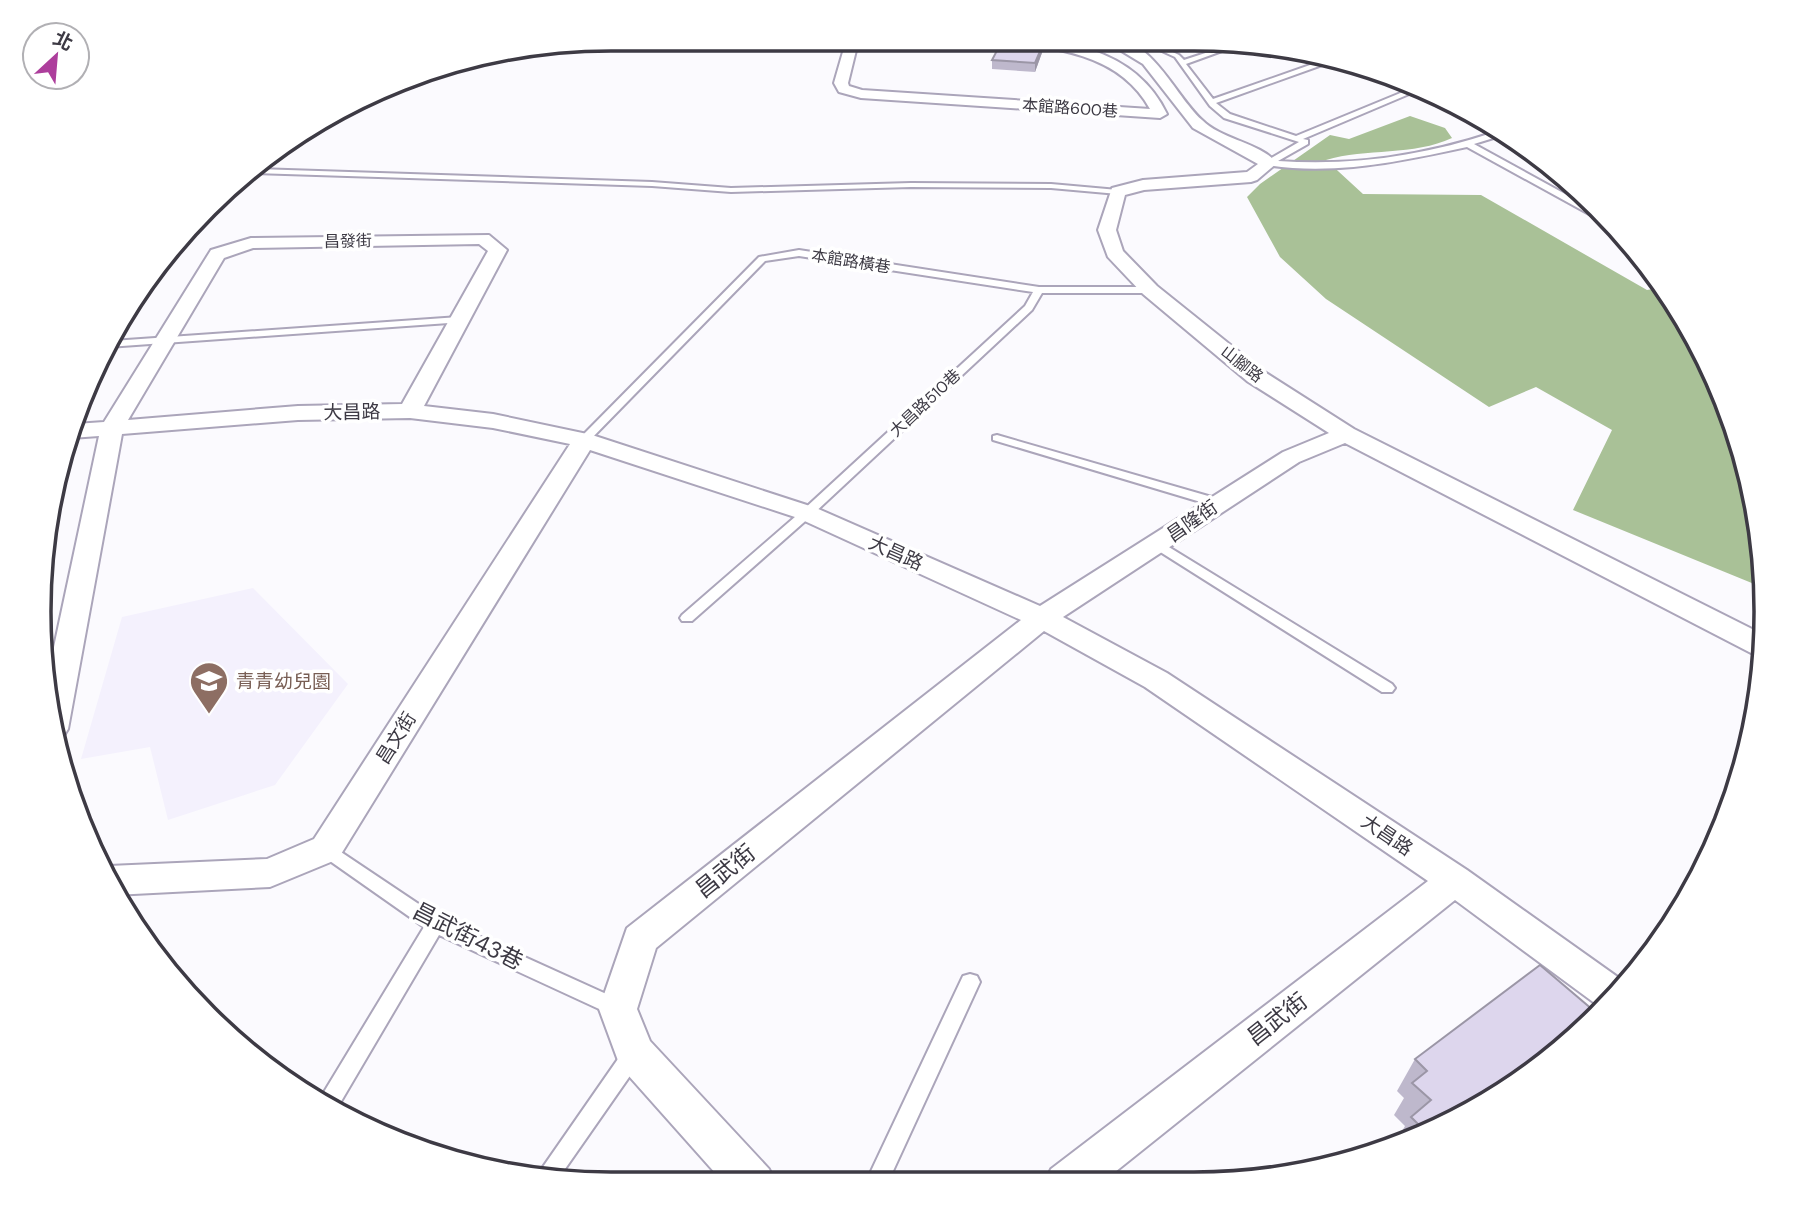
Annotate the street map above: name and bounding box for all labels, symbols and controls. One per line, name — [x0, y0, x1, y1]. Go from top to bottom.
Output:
north arrow — [21, 21, 91, 91]
text: 北 — [49, 26, 77, 57]
street label: 本館路600巷 — [1021, 94, 1119, 122]
street label: 昌發街 — [324, 230, 372, 252]
street label: 本館路橫巷 — [810, 244, 892, 278]
street label: 山腳路 — [1217, 341, 1267, 387]
street label: 大昌路510巷 — [885, 365, 965, 441]
street label: 大昌路 — [323, 399, 381, 425]
street label: 昌隆街 — [1161, 494, 1223, 548]
street label: 大昌路 — [865, 530, 927, 576]
school or university icon: 青青幼兒園 — [188, 660, 230, 715]
place label: 青青幼兒園 — [236, 669, 331, 694]
street label: 昌文街 — [370, 707, 422, 769]
street label: 大昌路 — [1356, 809, 1418, 861]
street label: 昌武街 — [689, 838, 761, 904]
street label: 昌武街43巷 — [408, 895, 528, 977]
street label: 昌武街 — [1241, 986, 1313, 1052]

